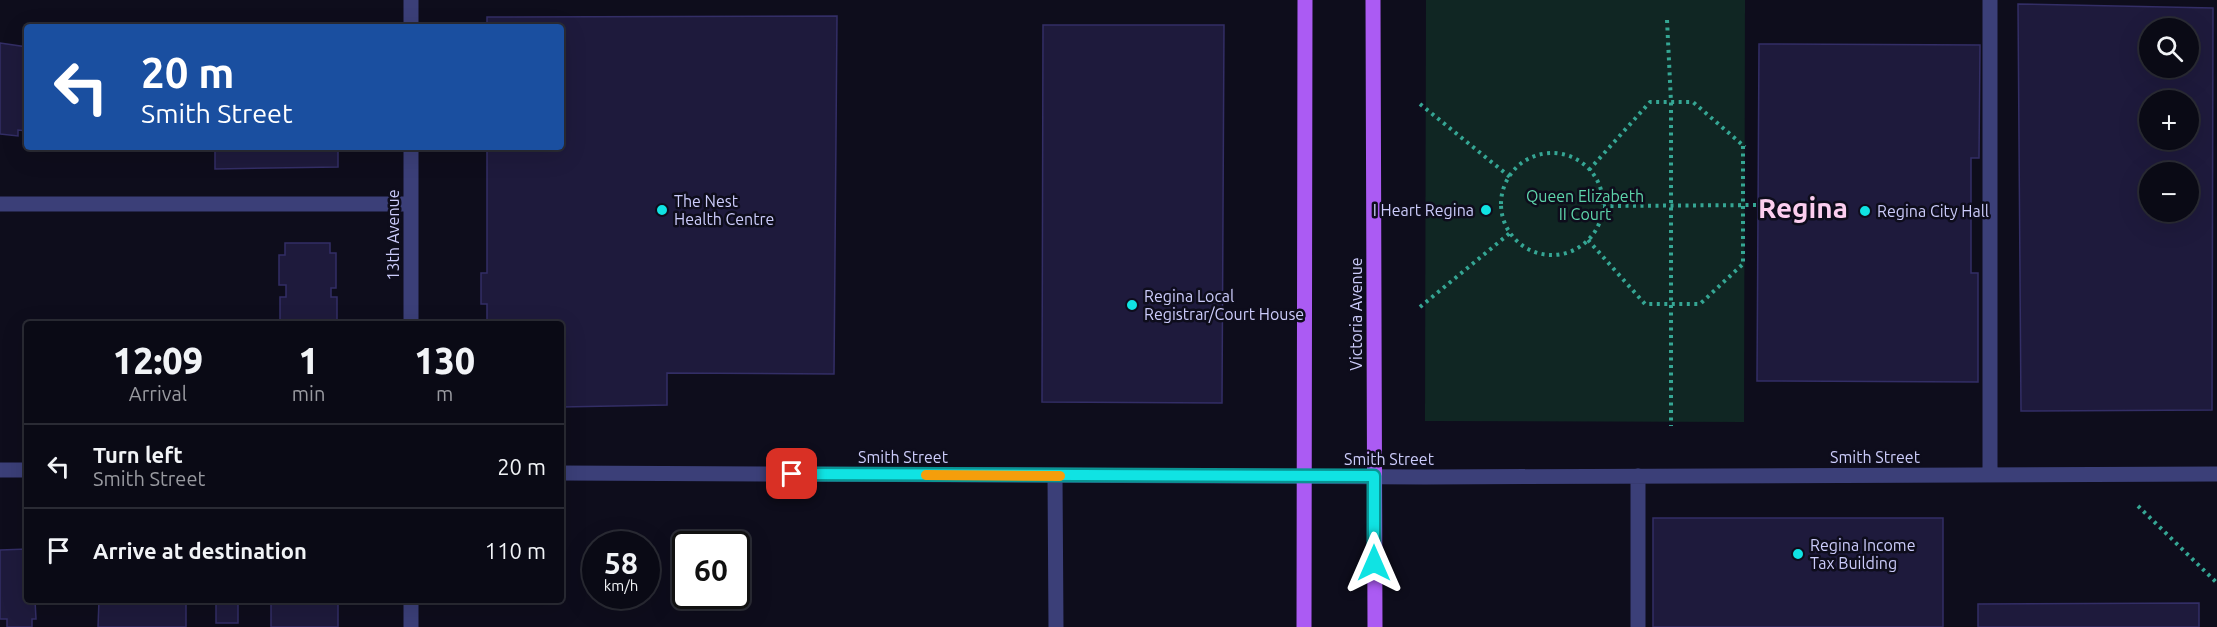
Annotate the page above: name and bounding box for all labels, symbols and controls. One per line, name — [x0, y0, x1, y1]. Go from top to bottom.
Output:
map controls — [2139, 18, 2199, 222]
button: search — [2139, 18, 2199, 78]
icon: left — [42, 48, 120, 126]
text: 20 m — [141, 49, 235, 96]
button: + — [2139, 90, 2199, 150]
text: Smith Street — [141, 98, 293, 128]
button: − — [2139, 162, 2199, 222]
park label: Queen Elizabeth II Court — [1526, 187, 1644, 223]
street label: 13th Avenue — [384, 189, 402, 281]
place label: The Nest Health Centre — [674, 192, 774, 228]
district label: Regina — [1758, 192, 1848, 223]
place label: I Heart Regina — [1373, 201, 1474, 219]
place label: Regina City Hall — [1877, 202, 1989, 220]
marker: The Nest Health Centre — [655, 203, 669, 217]
marker: I Heart Regina — [1479, 203, 1493, 217]
marker: Regina City Hall — [1858, 204, 1872, 218]
street label: Victoria Avenue — [1347, 257, 1365, 371]
place label: Regina Local Registrar/Court House — [1144, 287, 1304, 323]
marker: Regina Local Registrar/Court House — [1125, 298, 1139, 312]
text: 12:09 — [113, 340, 203, 381]
text: 1 — [298, 340, 319, 381]
text: 130 — [414, 340, 475, 381]
text: Arrival — [129, 382, 187, 405]
text: min — [292, 382, 325, 405]
text: m — [436, 382, 453, 405]
text: Turn left — [93, 442, 183, 467]
pin — [766, 448, 817, 499]
street label: Smith Street — [858, 448, 949, 466]
street label: Smith Street — [1830, 448, 1921, 466]
icon: left — [42, 450, 75, 483]
street label: Smith Street — [1344, 450, 1435, 468]
text: 20 m — [497, 454, 546, 479]
icon: arrive — [775, 457, 808, 490]
text: Smith Street — [93, 467, 205, 490]
speed limit sign: 60 — [672, 531, 750, 609]
position arrow — [1342, 531, 1406, 595]
icon: arrive — [42, 534, 75, 567]
place label: Regina Income Tax Building — [1810, 536, 1916, 572]
text: Arrive at destination — [93, 538, 307, 563]
text: 110 m — [485, 538, 546, 563]
text: 58 — [604, 546, 638, 580]
marker: Regina Income Tax Building — [1791, 547, 1805, 561]
text: km/h — [604, 577, 638, 594]

